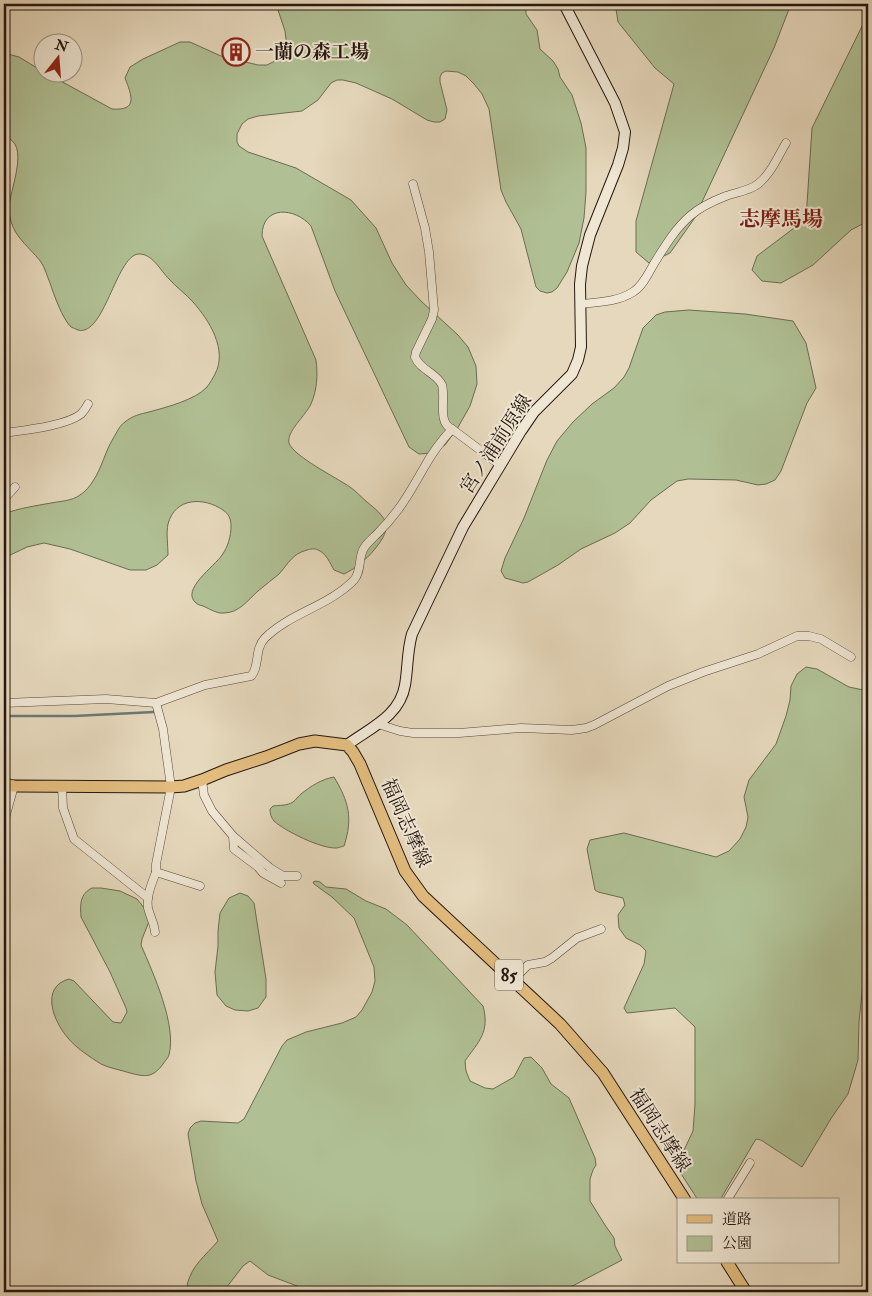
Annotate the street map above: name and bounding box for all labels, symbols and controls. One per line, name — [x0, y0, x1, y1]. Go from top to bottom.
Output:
north arrow — [32, 32, 82, 82]
text: N — [52, 36, 71, 56]
building icon: 一蘭の森工場 — [221, 37, 251, 67]
place label: 一蘭の森工場 — [255, 40, 369, 64]
district label: 志摩馬場 — [739, 206, 823, 233]
street label: 宮ノ浦前原線 — [455, 390, 537, 498]
street label: 福岡志摩線 — [376, 775, 436, 871]
road number: 85 — [495, 960, 523, 990]
street label: 福岡志摩線 — [624, 1084, 696, 1176]
legend — [677, 1198, 840, 1264]
text: 道路 — [722, 1210, 752, 1229]
text: 公園 — [722, 1234, 752, 1253]

